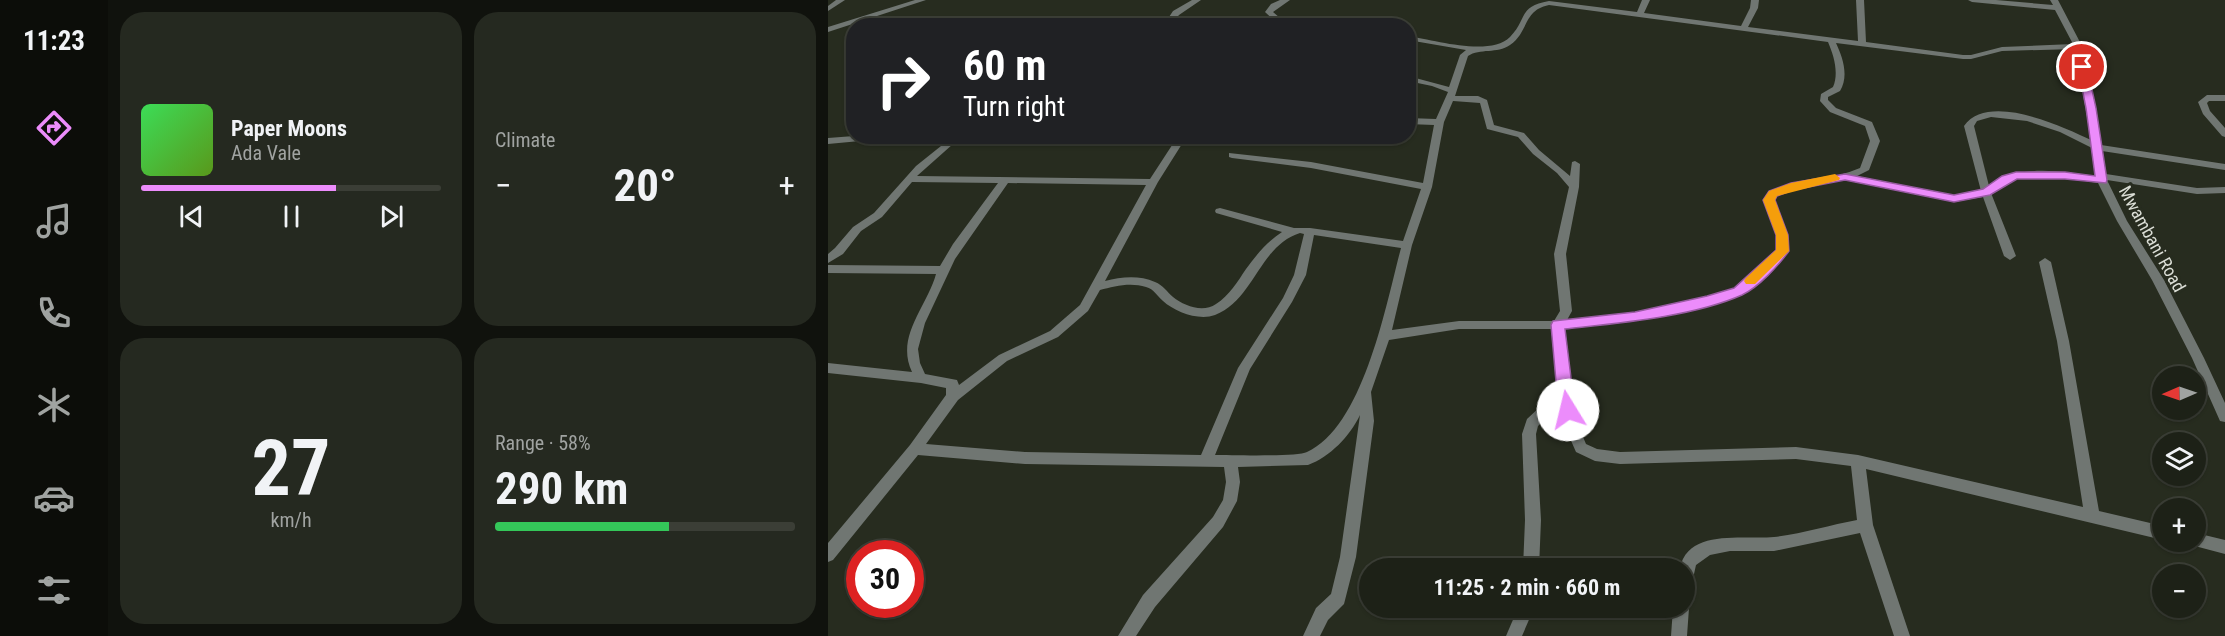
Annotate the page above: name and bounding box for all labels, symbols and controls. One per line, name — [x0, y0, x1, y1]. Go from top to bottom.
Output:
text: 11:23 — [23, 25, 85, 57]
text: 60 m — [963, 41, 1046, 90]
pin — [2056, 41, 2107, 92]
icon: right — [864, 42, 942, 120]
icon: arrive — [2065, 50, 2098, 83]
text: Turn right — [963, 91, 1065, 123]
icon: directions — [33, 107, 75, 149]
text: Paper Moons — [231, 116, 347, 141]
text: Climate — [495, 128, 555, 152]
text: Ada Vale — [231, 141, 301, 165]
text: 20° — [614, 159, 677, 212]
text: − — [495, 166, 512, 205]
text: + — [779, 166, 795, 205]
street label: Mwambani Road — [2115, 182, 2190, 295]
icon: music — [33, 200, 75, 242]
icon: previous — [175, 200, 208, 233]
icon: pause — [275, 200, 308, 233]
icon: next — [375, 200, 408, 233]
icon: phone — [33, 292, 75, 334]
north arrow — [2152, 366, 2206, 420]
map controls — [2152, 366, 2206, 618]
position arrow — [1536, 378, 1600, 442]
icon: climate — [33, 384, 75, 426]
text: 27 — [252, 423, 330, 514]
text: Range · 58% — [495, 431, 591, 455]
button: layers — [2152, 432, 2206, 486]
text: 290 km — [495, 462, 628, 515]
icon: car — [33, 477, 75, 519]
button: + — [2152, 498, 2206, 552]
text: km/h — [270, 508, 312, 532]
speed limit sign: 30 — [846, 540, 924, 618]
button: − — [2152, 564, 2206, 618]
icon: filters — [33, 569, 75, 611]
text: 11:25 · 2 min · 660 m — [1434, 575, 1620, 600]

